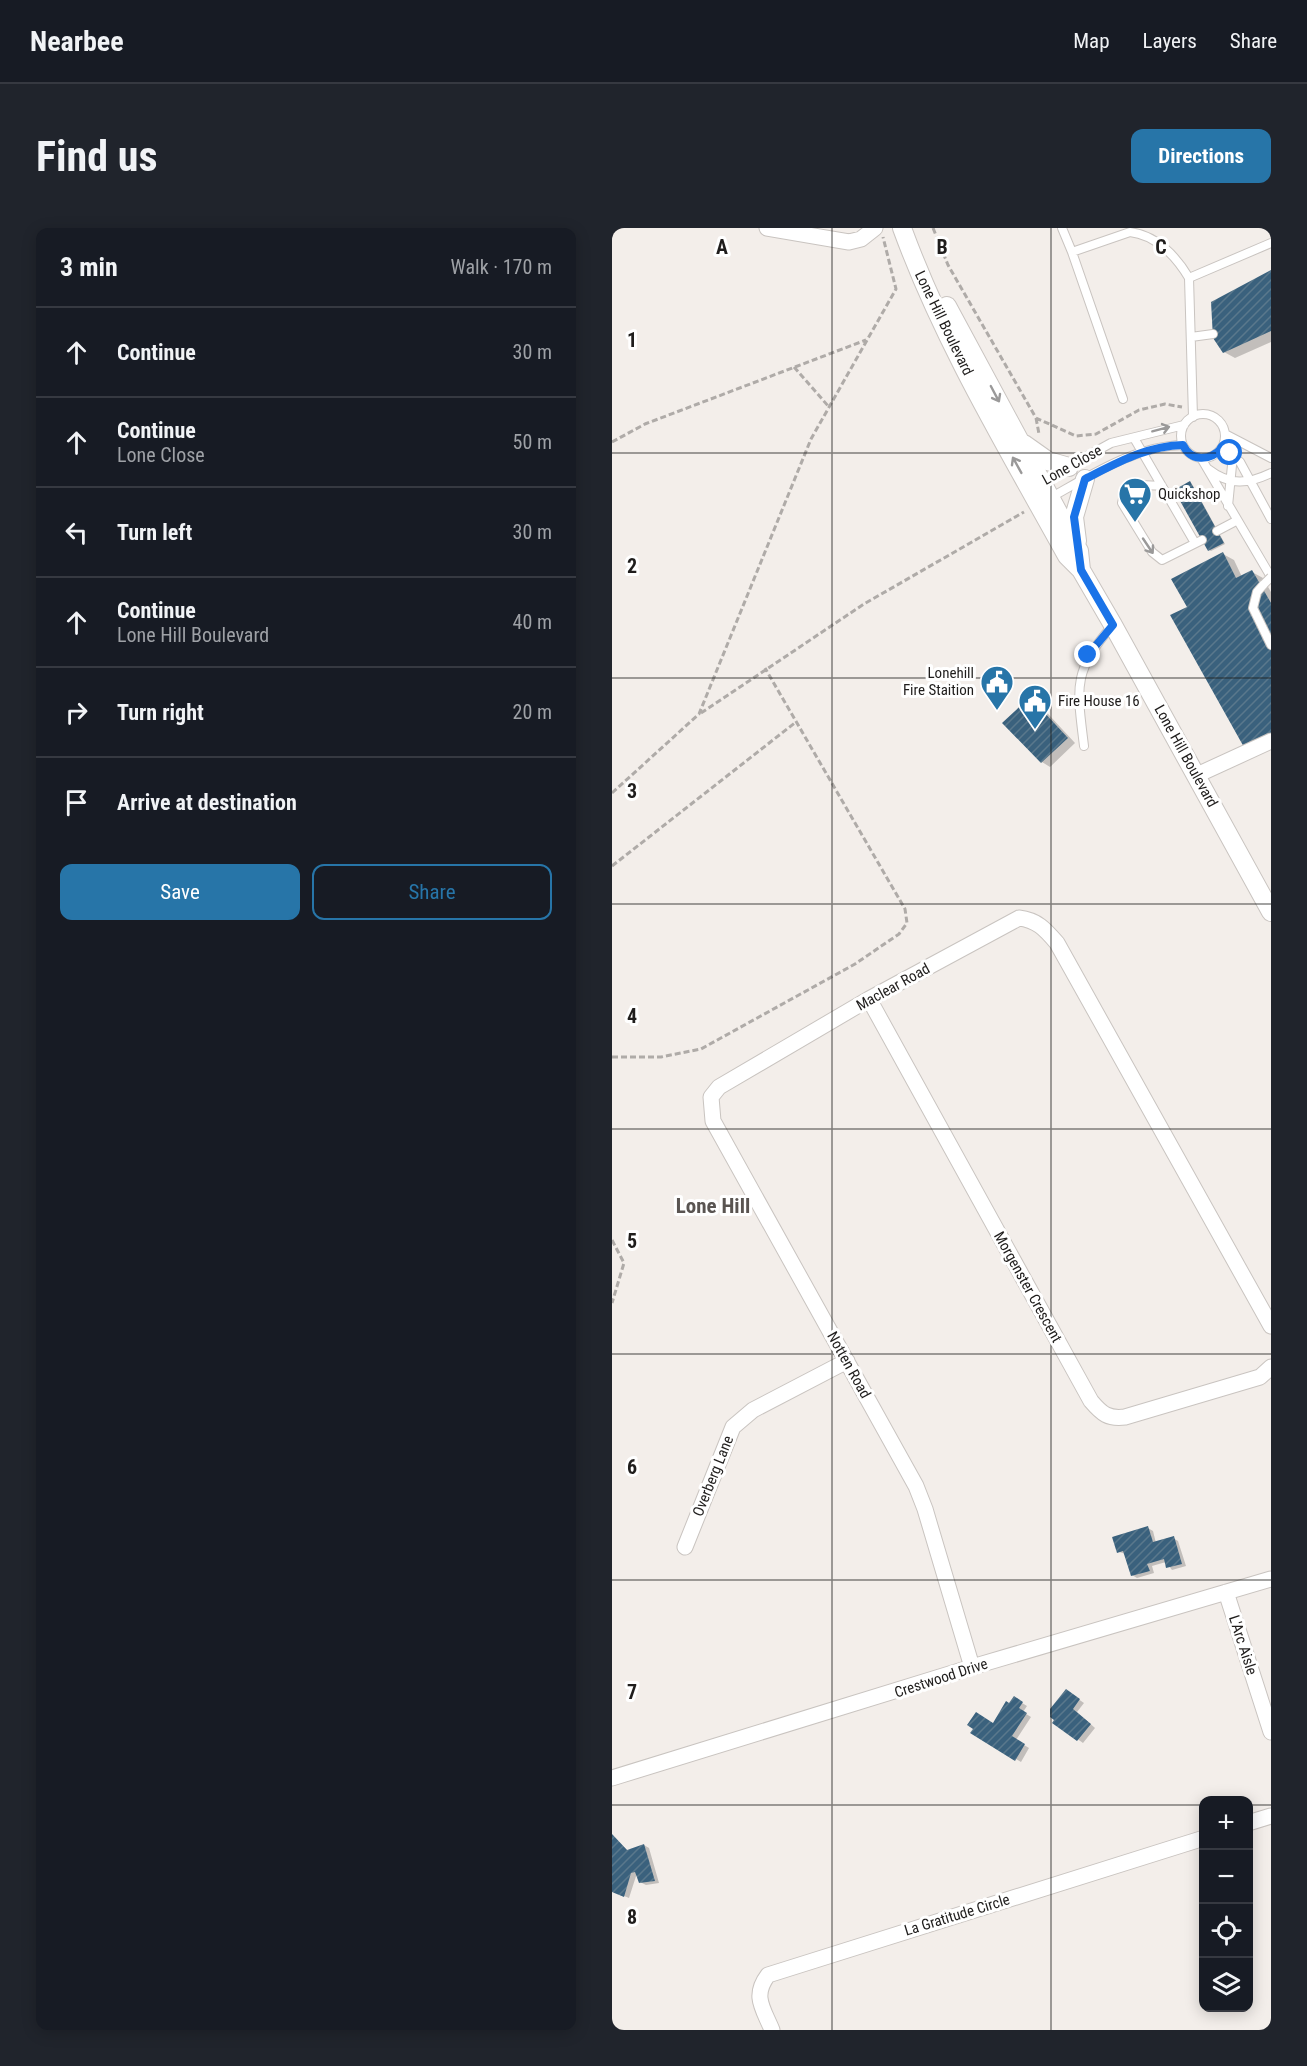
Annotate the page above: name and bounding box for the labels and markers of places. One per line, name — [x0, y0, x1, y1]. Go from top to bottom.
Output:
supermarket icon: Quickshop — [1117, 476, 1153, 523]
place label: Quickshop — [1158, 485, 1220, 503]
place label: Lonehill Fire Staition — [903, 664, 974, 699]
public building icon: Lonehill Fire Staition — [979, 664, 1015, 711]
public building icon: Fire House 16 — [1017, 683, 1053, 730]
place label: Fire House 16 — [1058, 692, 1140, 710]

